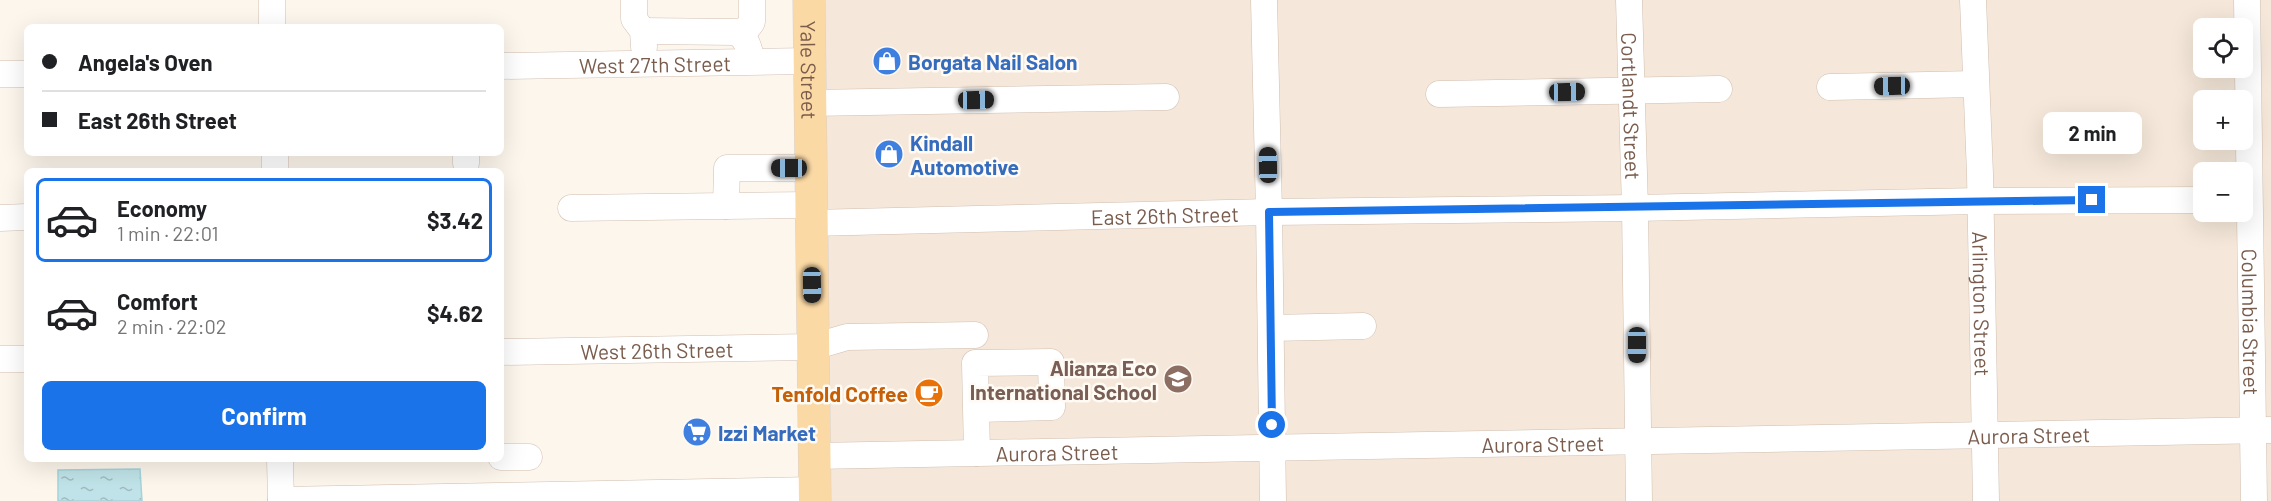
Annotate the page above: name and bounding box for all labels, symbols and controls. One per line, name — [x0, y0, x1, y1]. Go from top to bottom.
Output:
map controls — [2193, 18, 2253, 222]
button: locate — [2193, 18, 2253, 78]
street label: Yale Street — [797, 20, 823, 120]
street label: Cortlandt Street — [1617, 32, 1647, 180]
shop icon: Borgata Nail Salon — [871, 45, 903, 77]
text: Angela's Oven — [78, 49, 213, 75]
place label: Borgata Nail Salon — [908, 49, 1078, 74]
street label: West 27th Street — [579, 50, 731, 77]
car — [1874, 77, 1910, 95]
car — [1549, 83, 1585, 101]
button: + — [2193, 90, 2253, 150]
car — [958, 91, 994, 109]
text: East 26th Street — [78, 107, 237, 133]
callout: 2 min — [2042, 113, 2142, 155]
text: 2 min — [2069, 121, 2116, 145]
place label: Kindall Automotive — [910, 130, 1019, 179]
shop icon: Kindall Automotive — [873, 138, 905, 170]
car — [1259, 147, 1277, 183]
car — [771, 159, 807, 177]
button: − — [2193, 162, 2253, 222]
route end — [2078, 186, 2105, 213]
icon: car — [45, 193, 99, 247]
text: Economy — [117, 195, 207, 221]
street label: East 26th Street — [1091, 200, 1239, 229]
text: $3.42 — [427, 207, 483, 233]
text: 1 min · 22:01 — [117, 221, 219, 245]
street label: Arlington Street — [1969, 231, 1996, 376]
street label: Columbia Street — [2238, 248, 2265, 396]
car — [803, 267, 821, 303]
icon: car — [45, 286, 99, 340]
text: Comfort — [117, 288, 198, 314]
text: $4.62 — [427, 300, 483, 326]
text: 2 min · 22:02 — [117, 314, 227, 338]
car — [1628, 327, 1646, 363]
street label: West 26th Street — [580, 336, 734, 363]
place label: Alianza Eco International School — [970, 355, 1157, 404]
school or university icon: Alianza Eco International School — [1162, 363, 1194, 395]
cafe icon: Tenfold Coffee — [913, 377, 945, 409]
button: Confirm — [42, 381, 486, 450]
place label: Tenfold Coffee — [771, 381, 908, 406]
route start — [1258, 411, 1285, 438]
supermarket icon: Izzi Market — [681, 416, 713, 448]
place label: Izzi Market — [718, 420, 816, 445]
street label: Aurora Street — [1967, 421, 2090, 448]
street label: Aurora Street — [1481, 429, 1605, 457]
street label: Aurora Street — [995, 438, 1119, 465]

